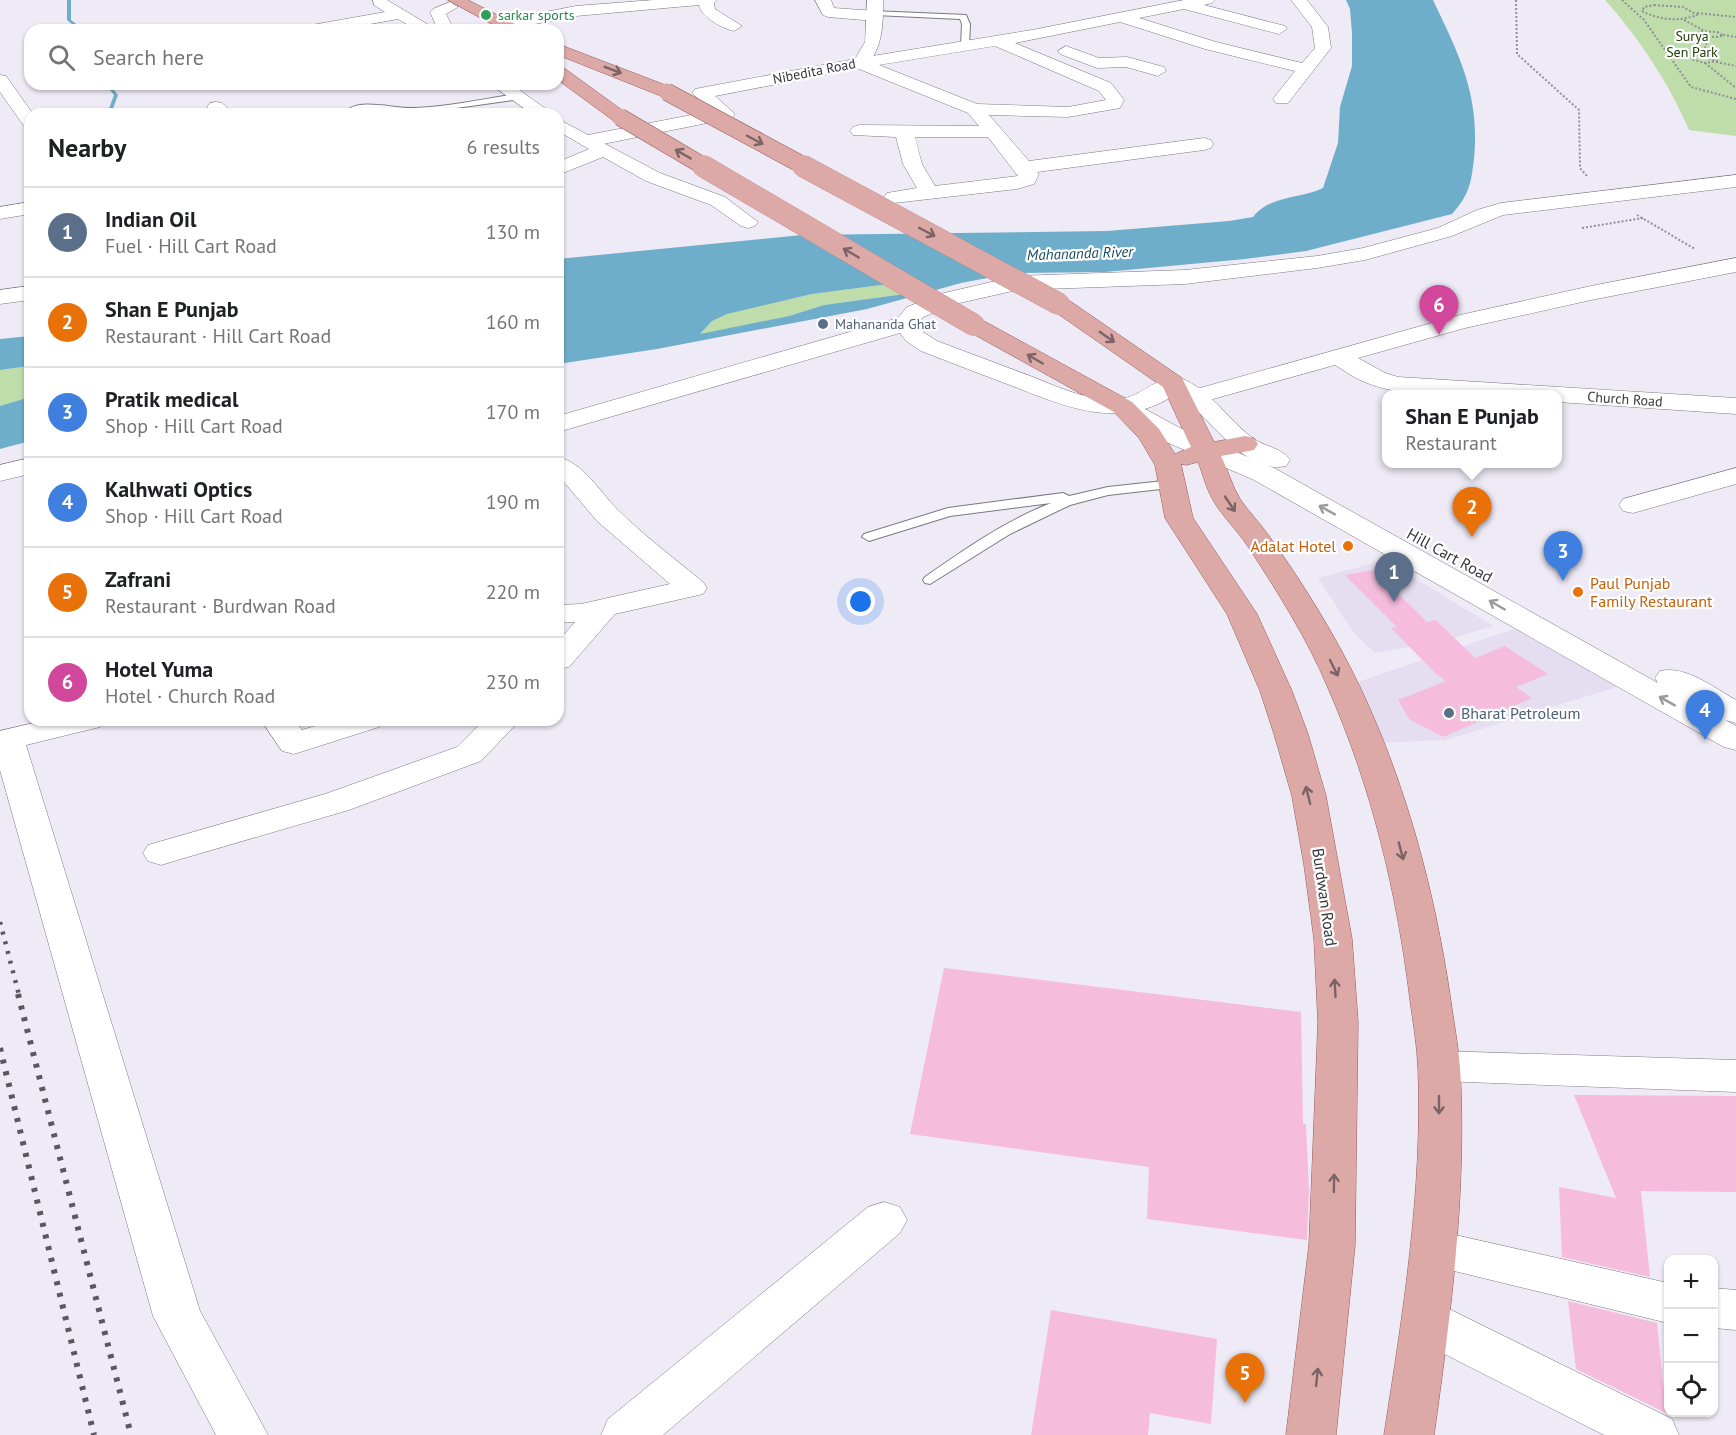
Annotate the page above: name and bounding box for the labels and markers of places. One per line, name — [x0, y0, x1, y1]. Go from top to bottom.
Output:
place label: sarkar sports — [498, 6, 575, 24]
marker: sarkar sports — [479, 8, 493, 22]
pin: 6 — [1420, 286, 1458, 335]
place label: Mahananda Ghat — [835, 315, 936, 333]
marker: Mahananda Ghat — [816, 317, 830, 331]
pin: 2 — [1452, 488, 1492, 537]
pin: 3 — [1544, 532, 1582, 581]
place label: Adalat Hotel — [1250, 536, 1336, 556]
marker: Adalat Hotel — [1341, 539, 1355, 553]
pin: 1 — [1374, 552, 1414, 602]
place label: Paul Punjab Family Restaurant — [1590, 573, 1713, 611]
marker: Paul Punjab Family Restaurant — [1571, 585, 1585, 599]
pin: 4 — [1686, 690, 1724, 740]
place label: Bharat Petroleum — [1461, 703, 1580, 723]
marker: Bharat Petroleum — [1442, 706, 1456, 720]
pin: 5 — [1226, 1354, 1264, 1403]

